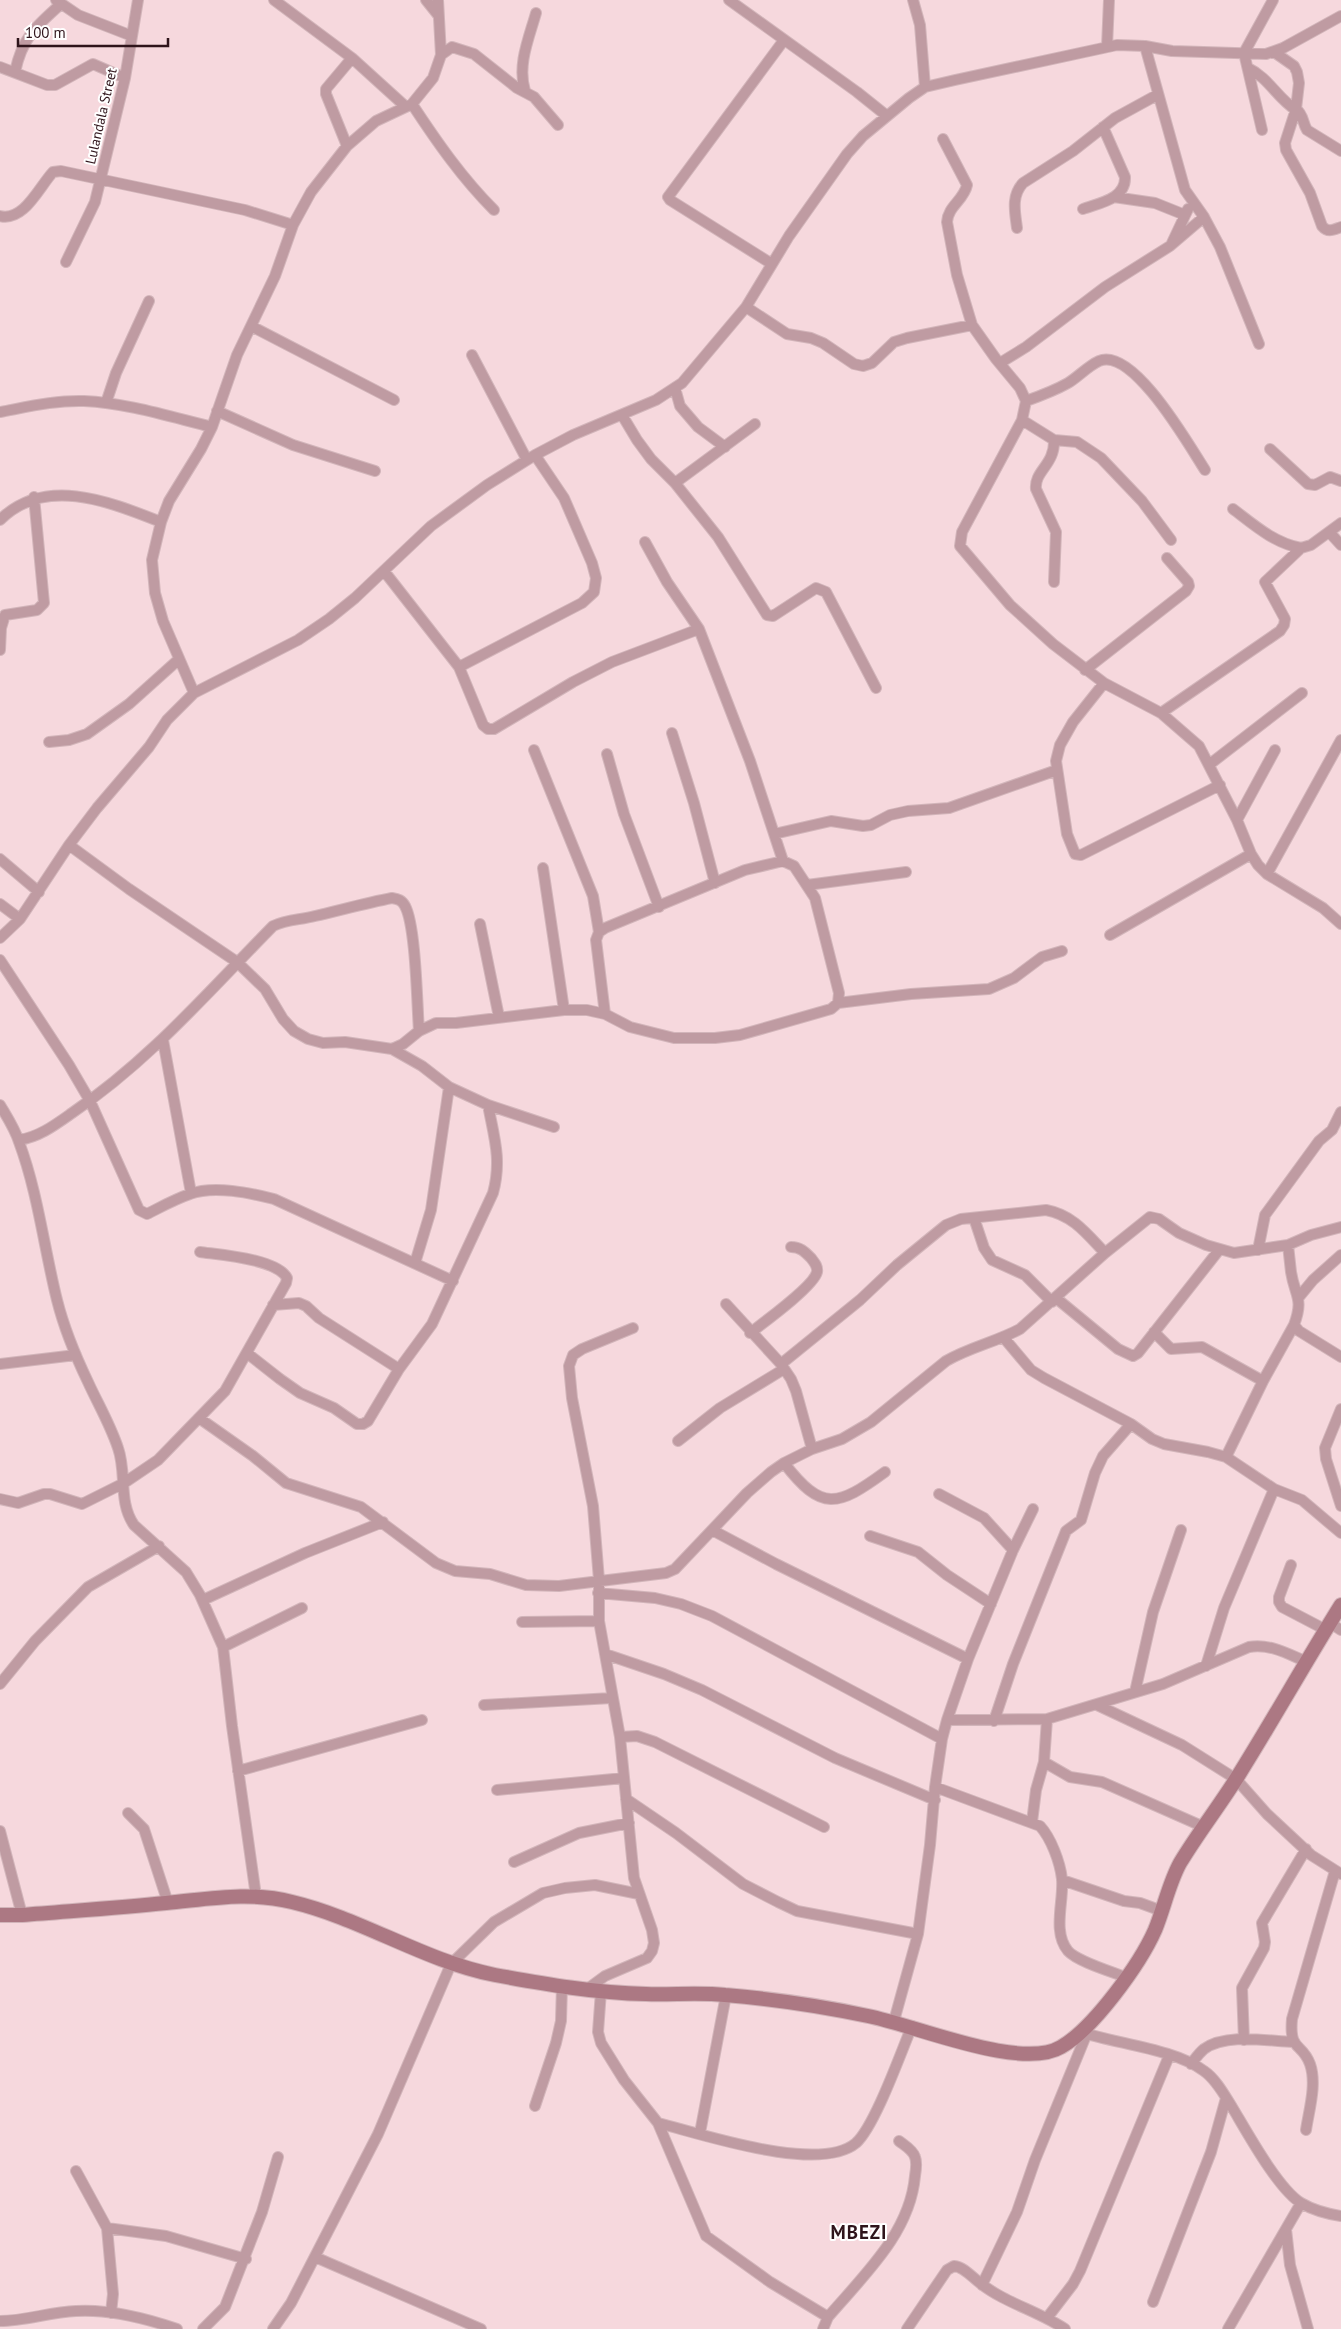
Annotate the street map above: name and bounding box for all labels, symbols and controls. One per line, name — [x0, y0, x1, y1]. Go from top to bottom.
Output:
scale bar — [18, 15, 168, 47]
text: 100 m — [25, 23, 66, 42]
street label: Lulandala Street — [81, 66, 121, 166]
district label: MBEZI — [830, 2220, 888, 2244]

